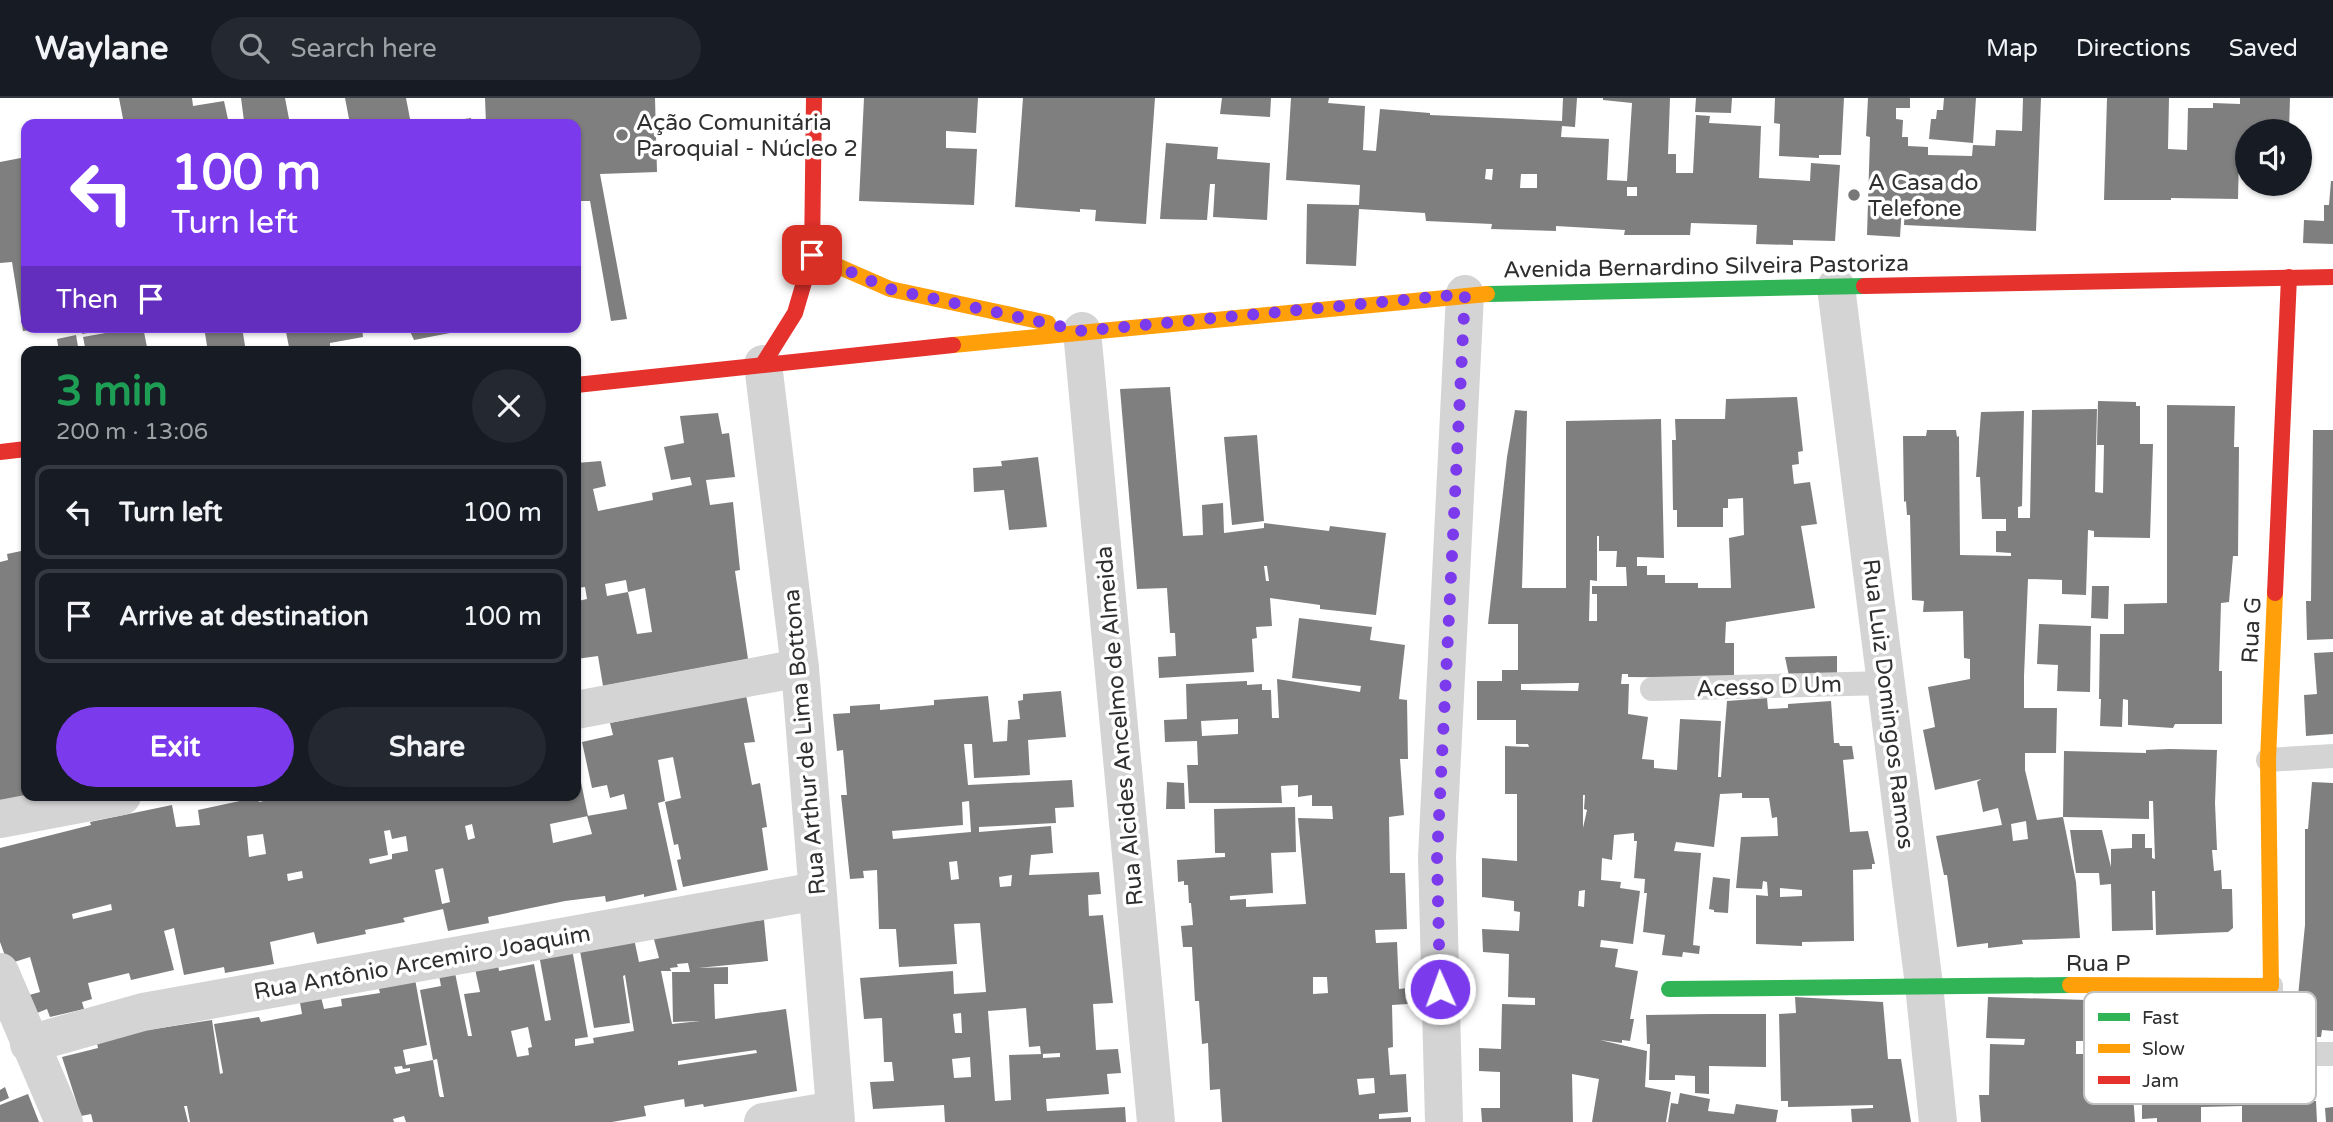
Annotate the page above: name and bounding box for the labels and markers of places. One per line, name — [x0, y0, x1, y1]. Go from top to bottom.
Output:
place label: Ação Comunitária Paroquial - Núcleo 2 — [636, 109, 858, 163]
marker: Ação Comunitária Paroquial - Núcleo 2 — [614, 127, 630, 143]
place label: A Casa do Telefone — [1868, 169, 1979, 223]
marker: A Casa do Telefone — [1846, 187, 1862, 203]
pin — [782, 225, 842, 285]

